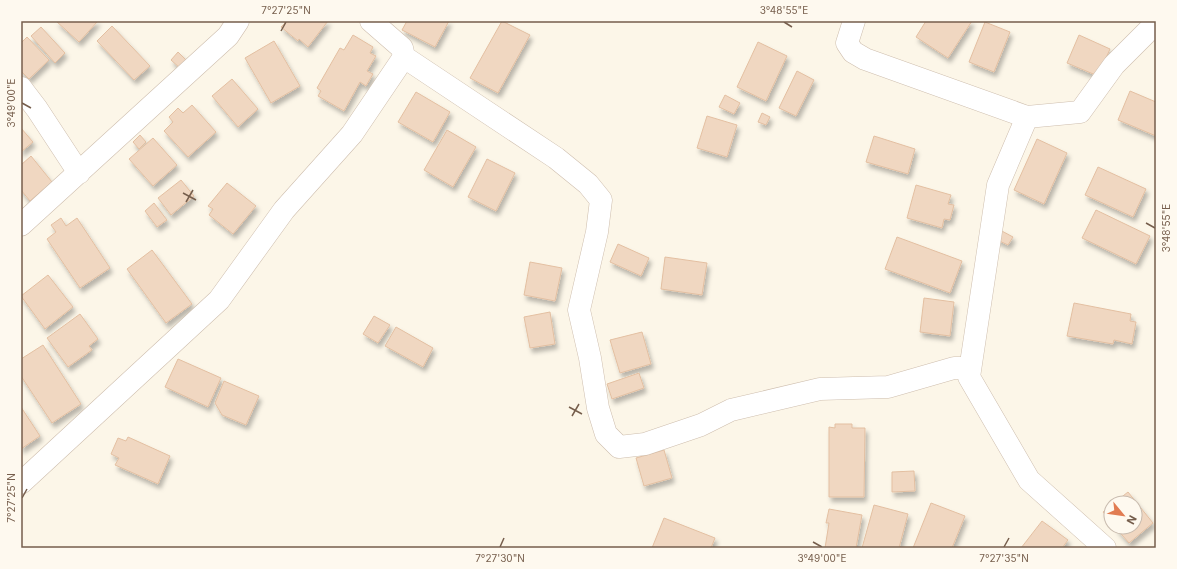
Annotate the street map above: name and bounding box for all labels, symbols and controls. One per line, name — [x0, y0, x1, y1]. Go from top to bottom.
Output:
text: 7°27'25"N — [261, 4, 311, 16]
text: 3°48'55"E — [760, 4, 808, 16]
text: 3°49'00"E — [5, 78, 17, 128]
text: 3°48'55"E — [1160, 204, 1172, 252]
text: 7°27'25"N — [5, 473, 17, 523]
north arrow — [1103, 495, 1143, 535]
text: N — [1124, 513, 1140, 527]
text: 7°27'30"N — [475, 552, 525, 564]
text: 3°49'00"E — [797, 552, 847, 564]
text: 7°27'35"N — [979, 552, 1029, 564]

